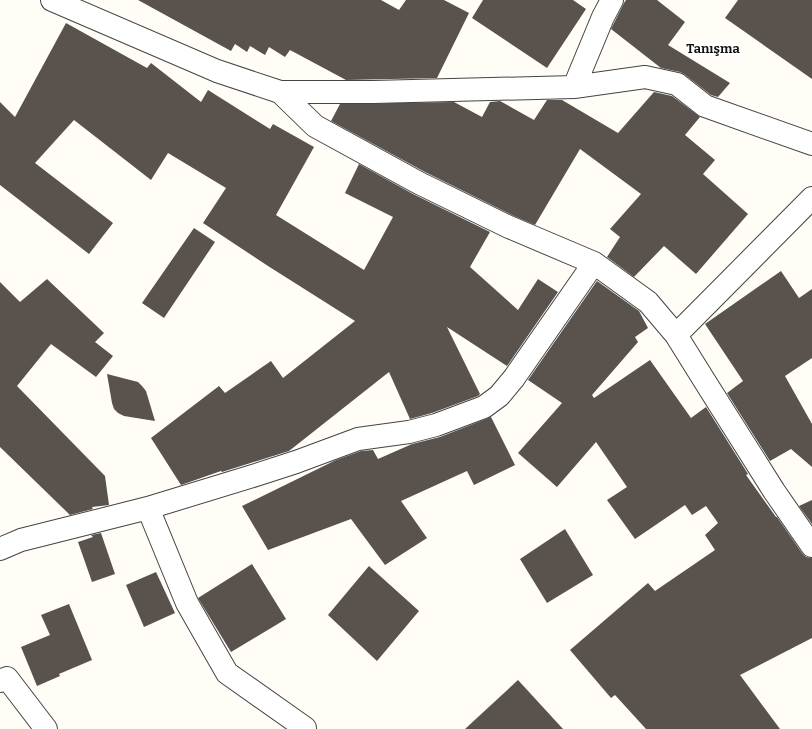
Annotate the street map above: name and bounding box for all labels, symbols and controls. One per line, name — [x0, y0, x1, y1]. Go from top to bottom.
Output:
district label: Tanışma — [686, 41, 740, 56]

